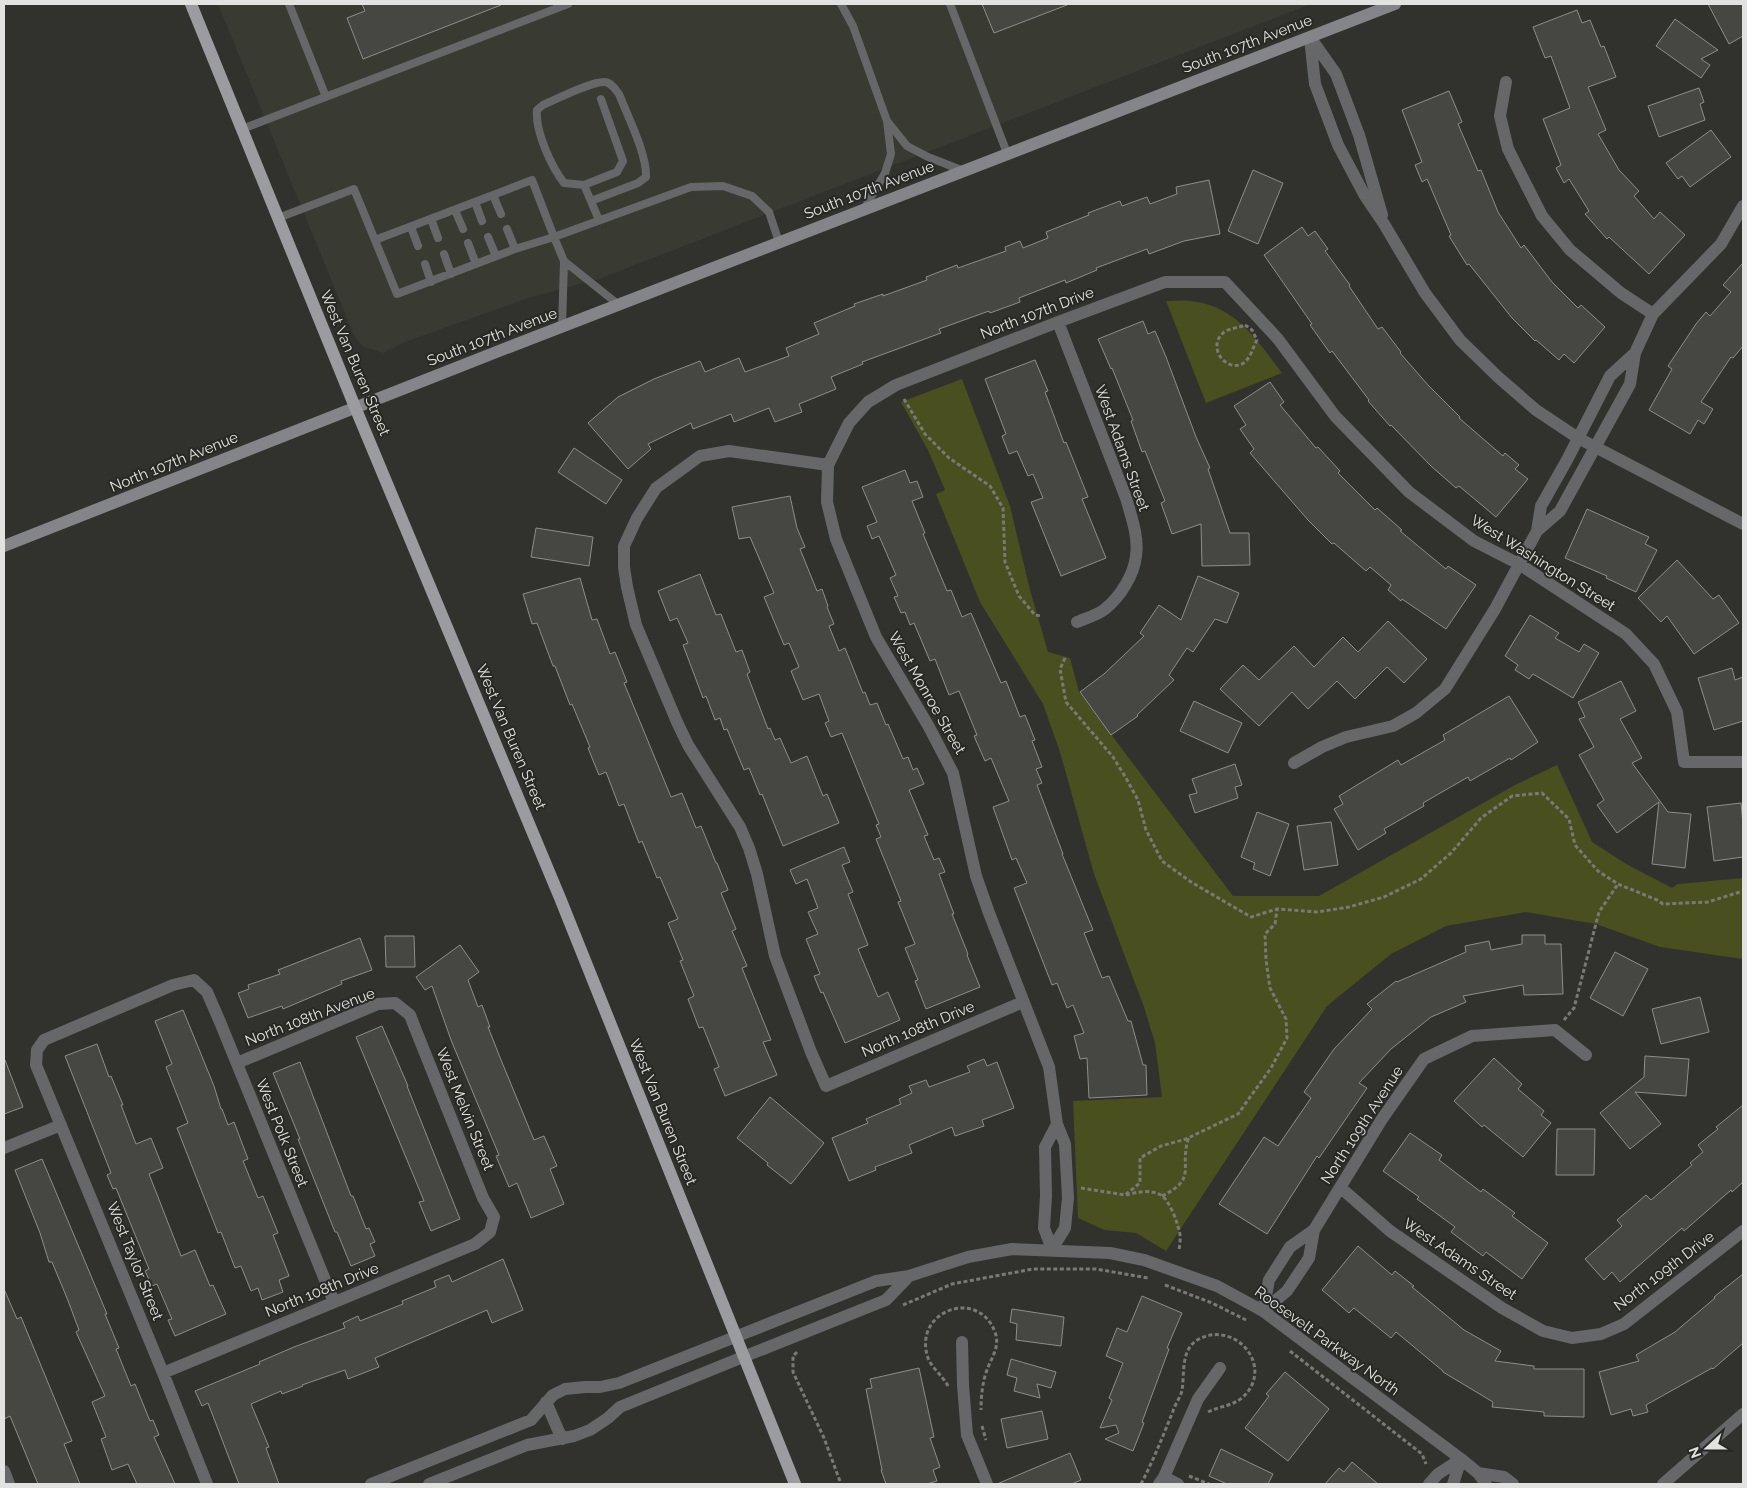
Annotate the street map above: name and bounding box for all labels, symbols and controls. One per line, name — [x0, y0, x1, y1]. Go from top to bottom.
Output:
street label: South 107th Avenue — [1179, 11, 1315, 77]
street label: South 107th Avenue — [801, 157, 937, 223]
street label: North 107th Drive — [978, 283, 1096, 343]
street label: West Van Buren Street — [316, 288, 394, 438]
street label: South 107th Avenue — [424, 304, 560, 370]
street label: West Adams Street — [1091, 382, 1153, 514]
street label: North 107th Avenue — [107, 428, 241, 496]
street label: West Washington Street — [1467, 511, 1619, 615]
street label: West Monroe Street — [885, 629, 969, 757]
street label: West Van Buren Street — [472, 662, 550, 812]
street label: North 108th Avenue — [243, 984, 378, 1050]
street label: North 108th Drive — [859, 997, 977, 1061]
street label: West Van Buren Street — [625, 1036, 701, 1188]
street label: West Melvin Street — [432, 1045, 498, 1173]
street label: North 109th Avenue — [1317, 1062, 1407, 1188]
street label: West Polk Street — [252, 1076, 312, 1190]
street label: West Taylor Street — [103, 1199, 167, 1323]
street label: West Adams Street — [1400, 1214, 1520, 1304]
street label: North 109th Drive — [1610, 1227, 1718, 1315]
street label: North 108th Drive — [262, 1259, 382, 1321]
street label: Roosevelt Parkway North — [1251, 1283, 1403, 1399]
north arrow — [1682, 1423, 1732, 1473]
text: N — [1685, 1445, 1704, 1461]

